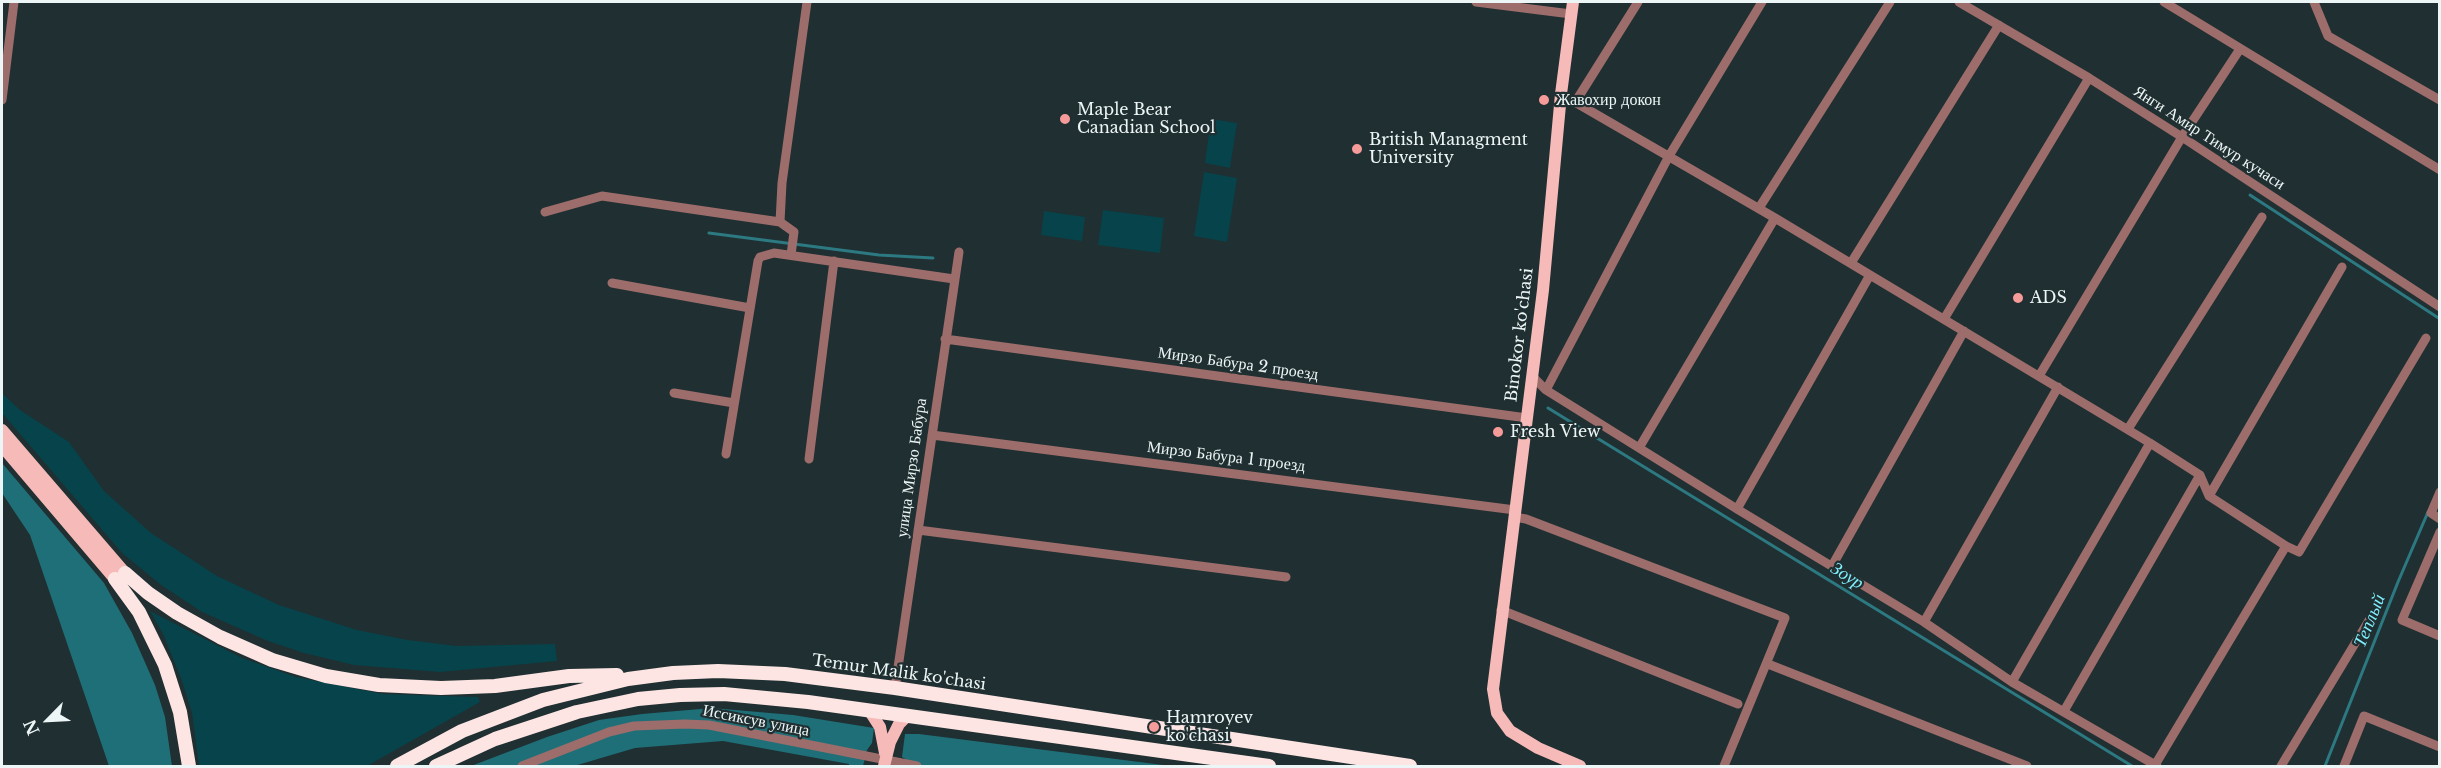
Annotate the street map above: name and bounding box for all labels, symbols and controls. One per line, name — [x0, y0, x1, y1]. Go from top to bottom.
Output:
street label: Янги Амир Тимур кучаси — [2130, 82, 2288, 194]
place label: Жавохир докон — [1556, 90, 1661, 110]
marker: Жавохир докон — [1537, 93, 1551, 107]
place label: Maple Bear Canadian School — [1077, 100, 1215, 138]
marker: Maple Bear Canadian School — [1058, 112, 1072, 126]
place label: British Managment University — [1369, 130, 1528, 168]
marker: British Managment University — [1350, 142, 1364, 156]
street label: Binokor ko'chasi — [1502, 267, 1538, 403]
place label: ADS — [2030, 288, 2067, 308]
marker: ADS — [2011, 291, 2025, 305]
street label: Мирзо Бабура 2 проезд — [1156, 343, 1320, 385]
street label: улица Мирзо Бабура — [893, 397, 931, 539]
place label: Fresh View — [1510, 422, 1601, 442]
marker: Fresh View — [1491, 425, 1505, 439]
street label: Мирзо Бабура 1 проезд — [1146, 438, 1306, 476]
water label: Зоур — [1827, 558, 1867, 594]
water label: Теплый — [2350, 591, 2390, 651]
street label: Temur Malik ko'chasi — [811, 651, 987, 695]
north arrow — [18, 690, 78, 750]
street label: Иссиксув улица — [701, 701, 811, 741]
place label: Hamroyev ko'chasi — [1166, 708, 1253, 746]
text: N — [19, 716, 44, 738]
marker: Hamroyev ko'chasi — [1147, 720, 1161, 734]

